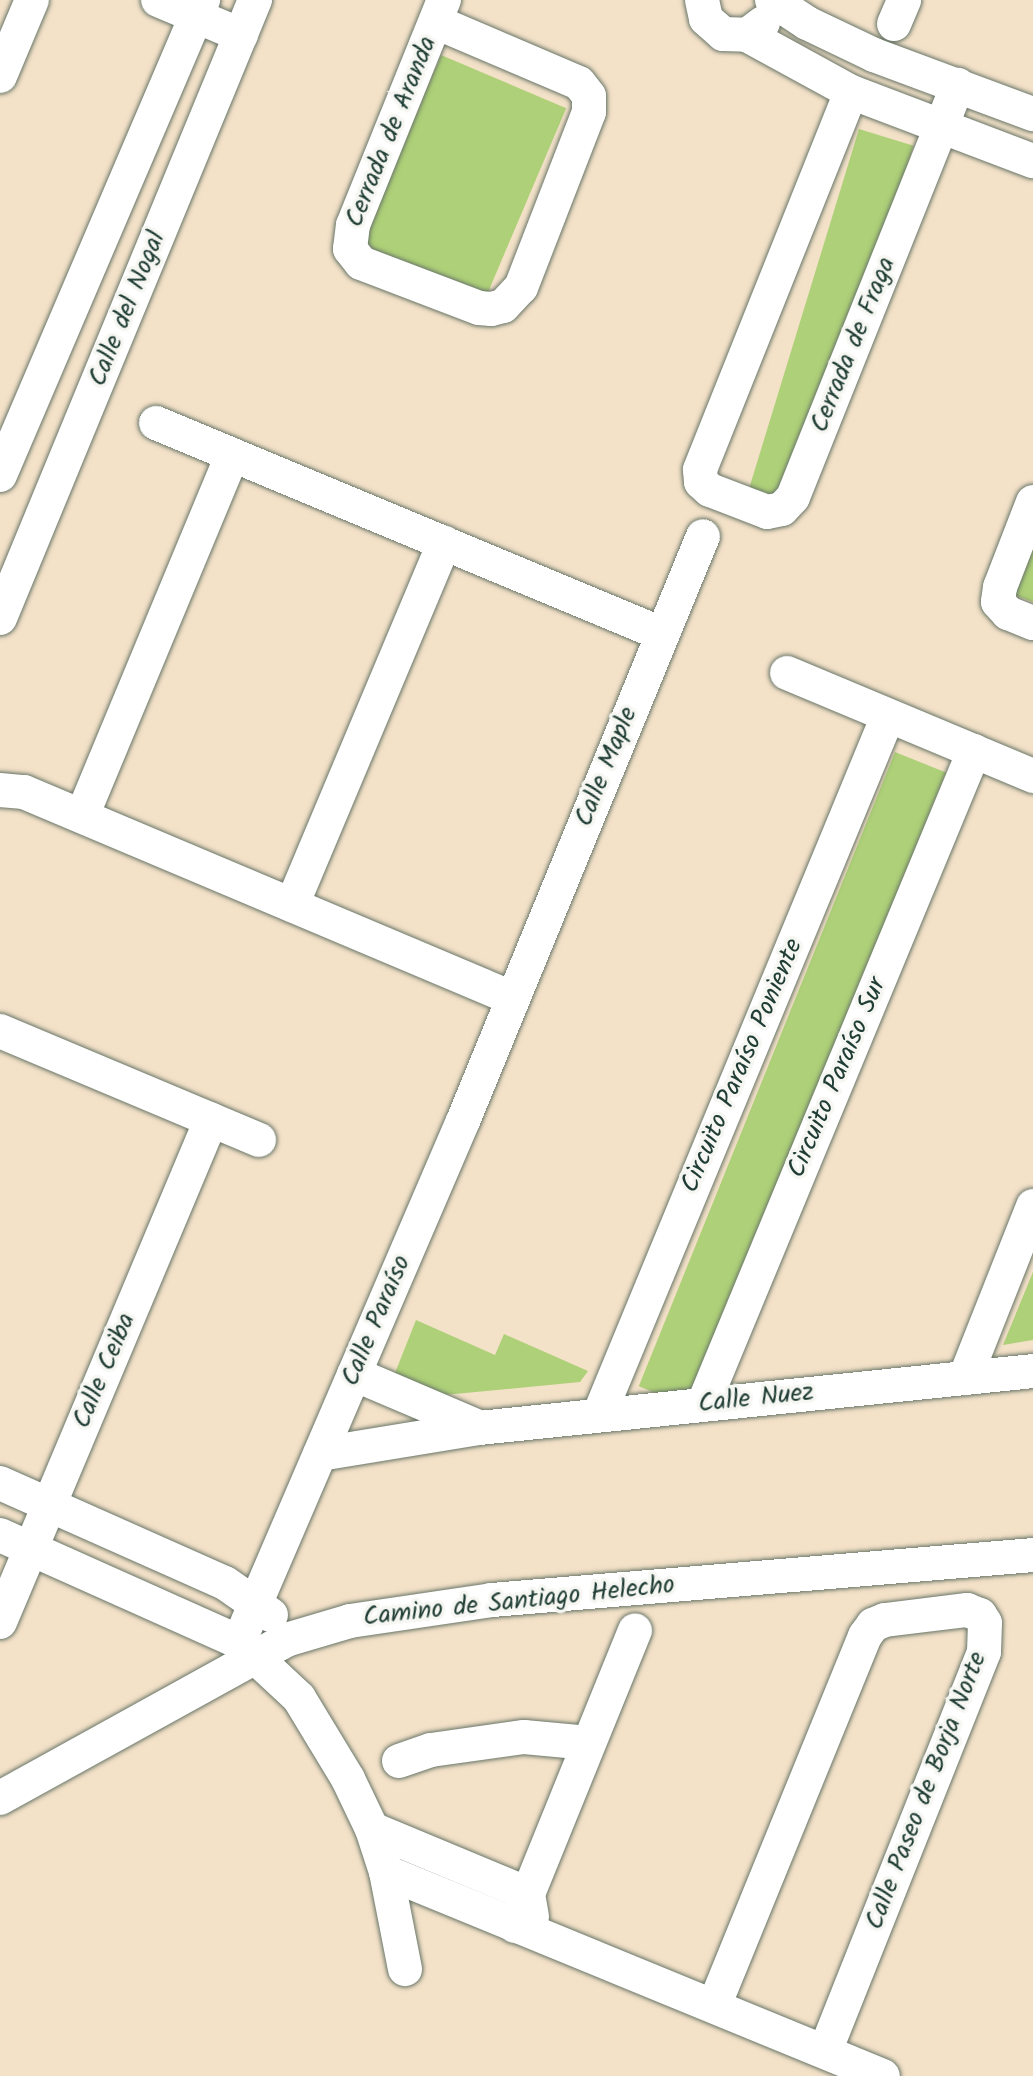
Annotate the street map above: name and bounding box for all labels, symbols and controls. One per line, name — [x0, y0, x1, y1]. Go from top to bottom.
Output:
street label: Cerrada de Aranda — [340, 32, 444, 232]
street label: Calle del Nogal — [83, 227, 173, 391]
street label: Cerrada de Fraga — [805, 253, 903, 437]
street label: Calle Maple — [569, 703, 645, 831]
street label: Circuito Paraíso Poniente — [675, 934, 811, 1198]
street label: Circuito Paraíso Sur — [782, 973, 894, 1183]
street label: Calle Paraíso — [336, 1251, 418, 1391]
street label: Calle Ceiba — [67, 1309, 143, 1433]
street label: Calle Nuez — [697, 1377, 815, 1421]
street label: Camino de Santiago Helecho — [362, 1570, 676, 1634]
street label: Calle Paseo de Borja Norte — [860, 1648, 994, 1934]

